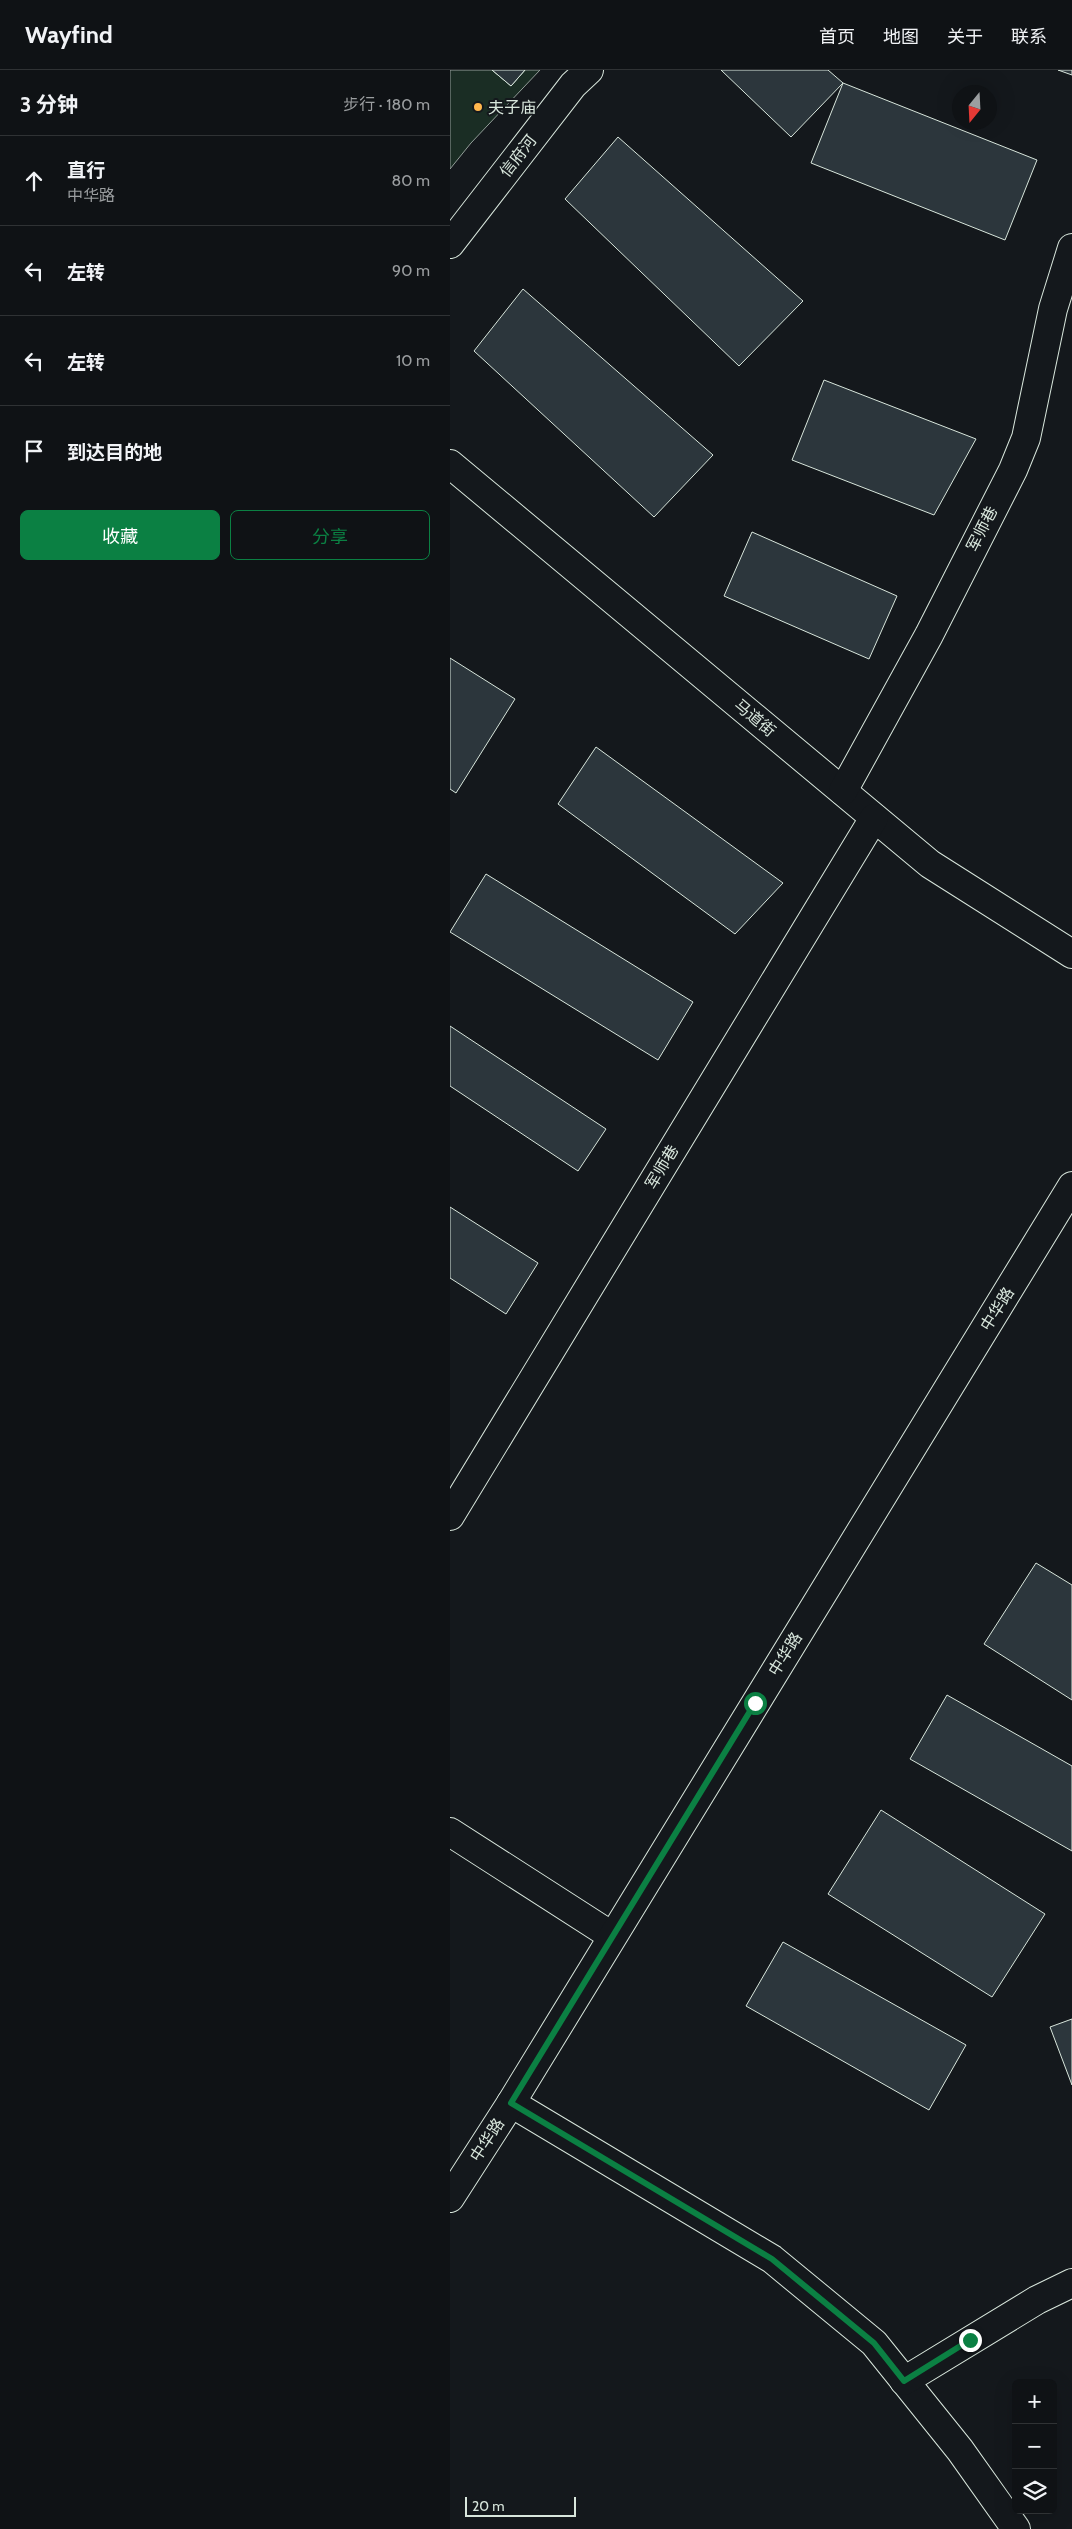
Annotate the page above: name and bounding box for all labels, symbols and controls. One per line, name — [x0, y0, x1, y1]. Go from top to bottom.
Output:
text: Wayfind — [25, 20, 113, 49]
text: 首页 — [819, 26, 855, 48]
text: 地图 — [883, 26, 919, 48]
text: 关于 — [947, 26, 983, 48]
text: 联系 — [1011, 26, 1047, 48]
north arrow — [952, 85, 997, 130]
text: 3 分钟 — [20, 92, 78, 117]
text: 步行 · 180 m — [343, 95, 430, 114]
place label: 夫子庙 — [488, 98, 536, 117]
marker: 夫子庙 — [472, 101, 484, 113]
street label: 信府河 — [496, 131, 540, 181]
text: 直行 — [67, 159, 105, 182]
icon: ahead — [20, 167, 48, 195]
text: 80 m — [392, 171, 430, 190]
text: 中华路 — [67, 186, 115, 205]
icon: left — [20, 257, 48, 285]
text: 左转 — [67, 261, 105, 284]
text: 90 m — [392, 261, 430, 280]
icon: left — [20, 347, 48, 375]
text: 左转 — [67, 351, 105, 374]
text: 10 m — [396, 351, 430, 370]
icon: arrive — [20, 437, 48, 465]
text: 到达目的地 — [67, 441, 162, 464]
street label: 军师巷 — [963, 503, 1001, 555]
button: 收藏 — [20, 510, 220, 560]
button: 分享 — [230, 510, 430, 560]
street label: 马道街 — [731, 695, 779, 741]
street label: 军师巷 — [641, 1142, 683, 1192]
street label: 中华路 — [976, 1284, 1018, 1334]
street label: 中华路 — [764, 1629, 806, 1679]
route start — [744, 1692, 767, 1715]
street label: 中华路 — [466, 2115, 508, 2165]
route end — [959, 2329, 982, 2352]
map controls — [1012, 2379, 1057, 2514]
button: + — [1012, 2379, 1057, 2424]
button: − — [1012, 2424, 1057, 2469]
button: layers — [1012, 2469, 1057, 2514]
scale bar — [465, 2494, 576, 2517]
text: 20 m — [472, 2497, 505, 2515]

